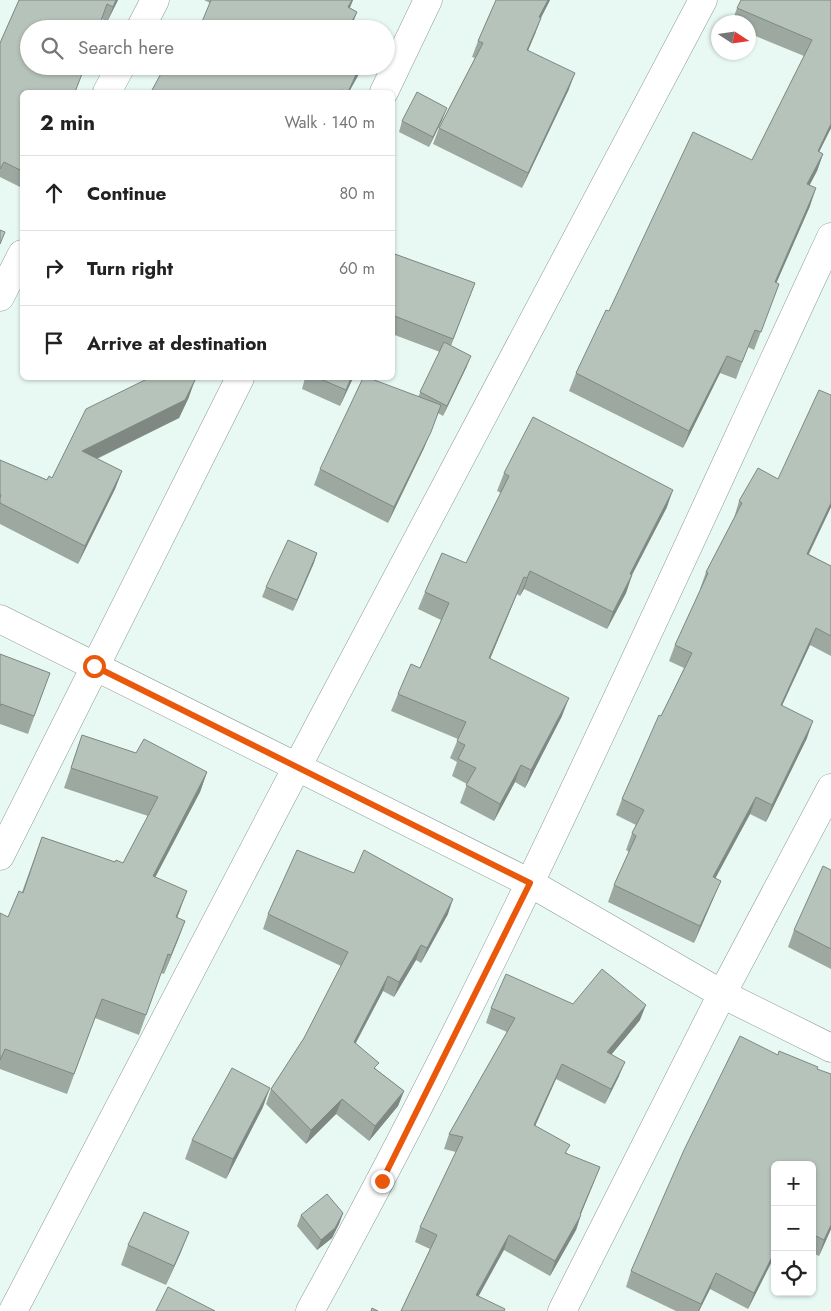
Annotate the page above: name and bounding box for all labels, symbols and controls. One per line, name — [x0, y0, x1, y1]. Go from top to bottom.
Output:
north arrow — [711, 15, 756, 60]
search box — [20, 20, 395, 75]
icon: search — [38, 34, 66, 62]
text: Search here — [78, 34, 174, 61]
text: 2 min — [40, 108, 95, 138]
text: Walk · 140 m — [285, 111, 375, 134]
icon: ahead — [40, 179, 68, 207]
text: Continue — [87, 180, 166, 207]
text: 80 m — [339, 182, 375, 205]
icon: right — [40, 254, 68, 282]
text: Turn right — [87, 255, 173, 282]
text: 60 m — [339, 257, 375, 280]
icon: arrive — [40, 329, 68, 357]
text: Arrive at destination — [87, 330, 267, 357]
route start — [83, 655, 106, 678]
map controls — [771, 1161, 816, 1296]
button: + — [771, 1161, 816, 1206]
route end — [371, 1170, 394, 1193]
button: − — [771, 1206, 816, 1251]
button: locate — [771, 1251, 816, 1296]

